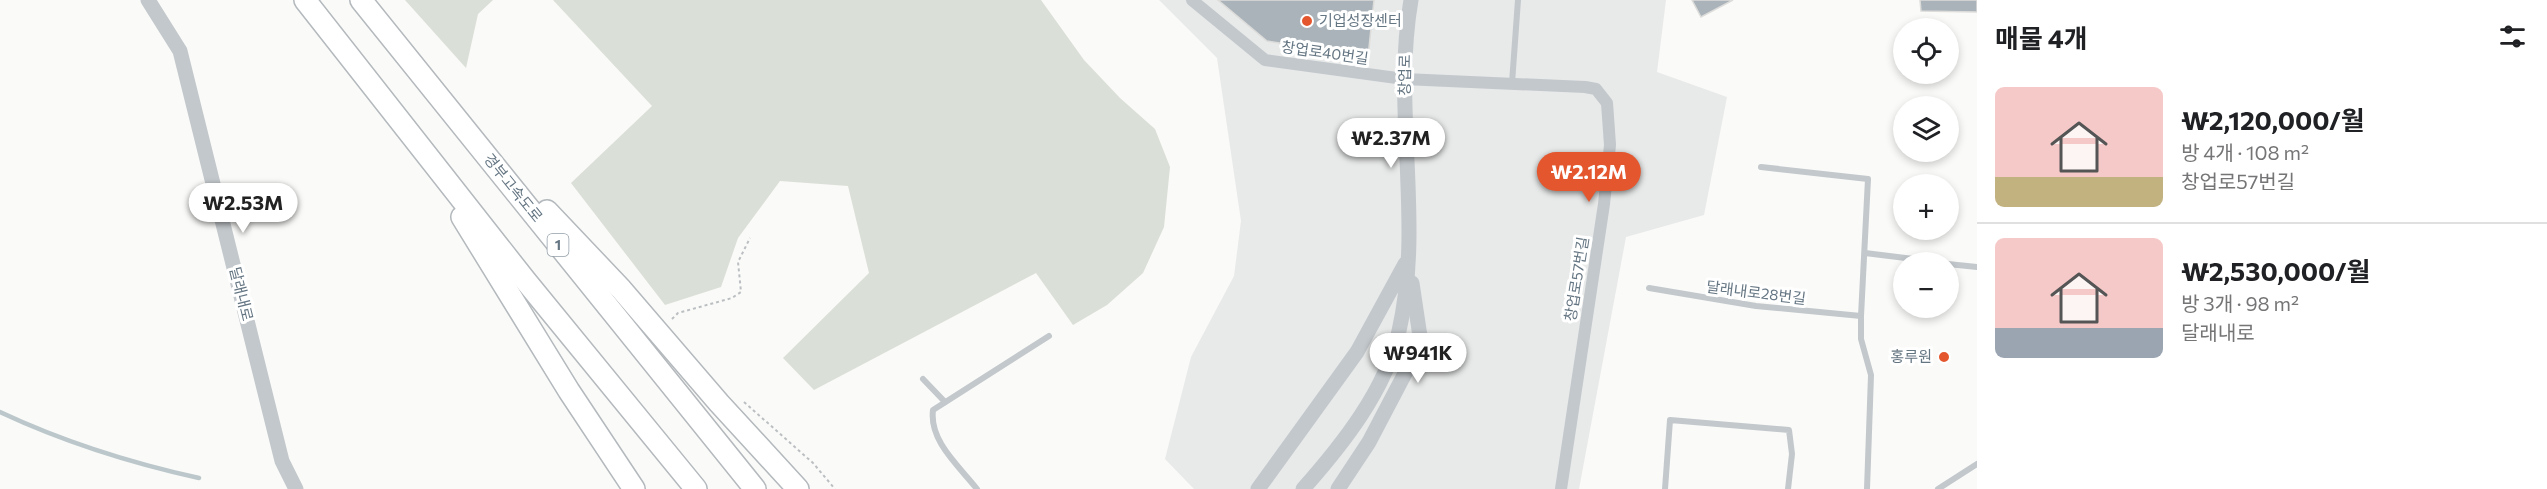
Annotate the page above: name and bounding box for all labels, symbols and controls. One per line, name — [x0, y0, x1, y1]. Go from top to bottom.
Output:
place label: 기업성장센터 — [1319, 11, 1402, 29]
marker: 기업성장센터 — [1300, 14, 1314, 28]
map controls — [1893, 18, 1959, 318]
button: locate — [1893, 18, 1959, 84]
icon: filters — [2496, 20, 2529, 53]
text: 매물 4개 — [1995, 22, 2088, 53]
street label: 창업로40번길 — [1280, 37, 1370, 67]
street label: 창업로 — [1395, 54, 1413, 96]
button: layers — [1893, 96, 1959, 162]
text: ₩2,120,000/월 — [2181, 104, 2365, 135]
icon: home — [2043, 111, 2115, 183]
pin: ₩2.37M — [1342, 118, 1440, 169]
text: ₩2.37M — [1351, 125, 1431, 149]
text: 방 4개 · 108 m² — [2181, 140, 2309, 164]
street label: 경부고속도로 — [481, 150, 547, 225]
pin: ₩2.12M — [1540, 152, 1638, 203]
text: ₩2.12M — [1551, 159, 1627, 183]
text: 창업로57번길 — [2181, 169, 2295, 193]
button: + — [1893, 174, 1959, 240]
pin: ₩2.53M — [194, 183, 292, 234]
text: ₩2.53M — [203, 190, 283, 214]
road number: 1 — [548, 234, 568, 256]
street label: 창업로57번길 — [1560, 235, 1592, 322]
button: − — [1893, 252, 1959, 318]
text: ₩2,530,000/월 — [2181, 255, 2371, 286]
icon: home — [2043, 262, 2115, 334]
street label: 달래내로 — [227, 265, 257, 323]
street label: 달래내로28번길 — [1705, 277, 1807, 307]
text: 방 3개 · 98 m² — [2181, 291, 2299, 315]
text: 달래내로 — [2181, 320, 2255, 344]
pin: ₩941K — [1376, 333, 1460, 384]
text: ₩941K — [1384, 340, 1452, 364]
place label: 홍루원 — [1891, 347, 1932, 365]
marker: 홍루원 — [1937, 350, 1951, 364]

